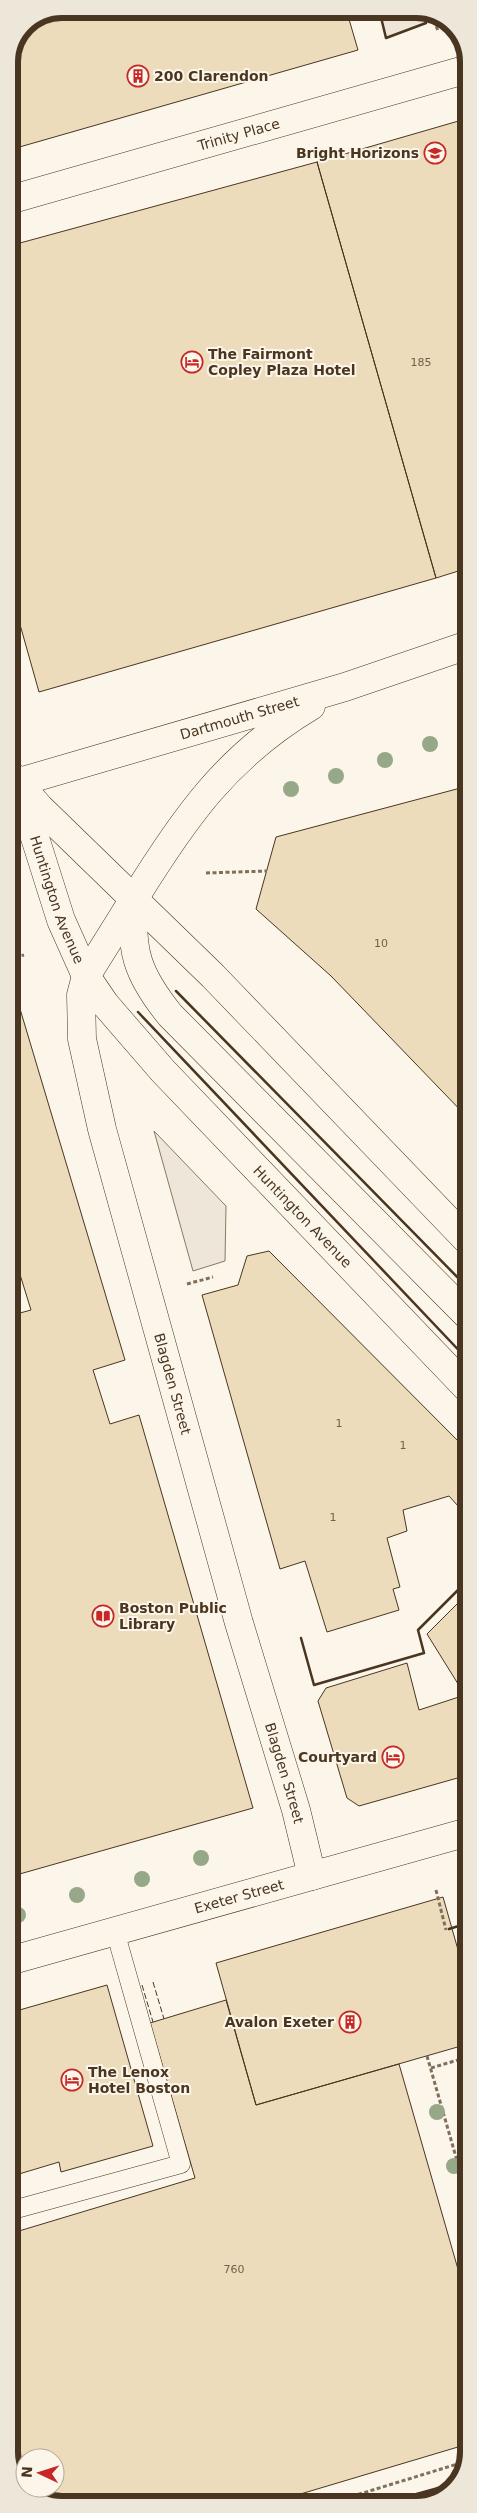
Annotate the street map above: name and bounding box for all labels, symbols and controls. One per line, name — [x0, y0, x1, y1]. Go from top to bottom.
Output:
building icon: 200 Clarendon — [126, 64, 150, 88]
place label: 200 Clarendon — [154, 68, 269, 84]
street label: Trinity Place — [195, 115, 282, 154]
school or university icon: Bright Horizons — [423, 141, 447, 165]
place label: Bright Horizons — [296, 145, 419, 161]
place label: The Fairmont Copley Plaza Hotel — [208, 346, 356, 378]
hotel icon: The Fairmont Copley Plaza Hotel — [180, 350, 204, 374]
house number: 185 — [411, 356, 432, 369]
street label: Dartmouth Street — [178, 693, 301, 743]
street label: Huntington Avenue — [27, 834, 87, 966]
house number: 10 — [374, 937, 388, 950]
street label: Huntington Avenue — [250, 1162, 355, 1271]
street label: Blagden Street — [151, 1331, 194, 1437]
house number: 1 — [336, 1417, 343, 1430]
house number: 1 — [400, 1439, 407, 1452]
house number: 1 — [330, 1511, 337, 1524]
place label: Boston Public Library — [119, 1600, 227, 1632]
library icon: Boston Public Library — [91, 1604, 115, 1628]
street label: Blagden Street — [262, 1721, 307, 1825]
hotel icon: Courtyard — [381, 1745, 405, 1769]
place label: Courtyard — [298, 1749, 377, 1765]
street label: Exeter Street — [193, 1876, 286, 1917]
building icon: Avalon Exeter — [338, 2010, 362, 2034]
place label: Avalon Exeter — [225, 2014, 334, 2030]
place label: The Lenox Hotel Boston — [88, 2064, 190, 2096]
hotel icon: The Lenox Hotel Boston — [60, 2068, 84, 2092]
house number: 760 — [224, 2263, 245, 2276]
north arrow — [15, 2448, 65, 2498]
text: N — [19, 2466, 35, 2478]

